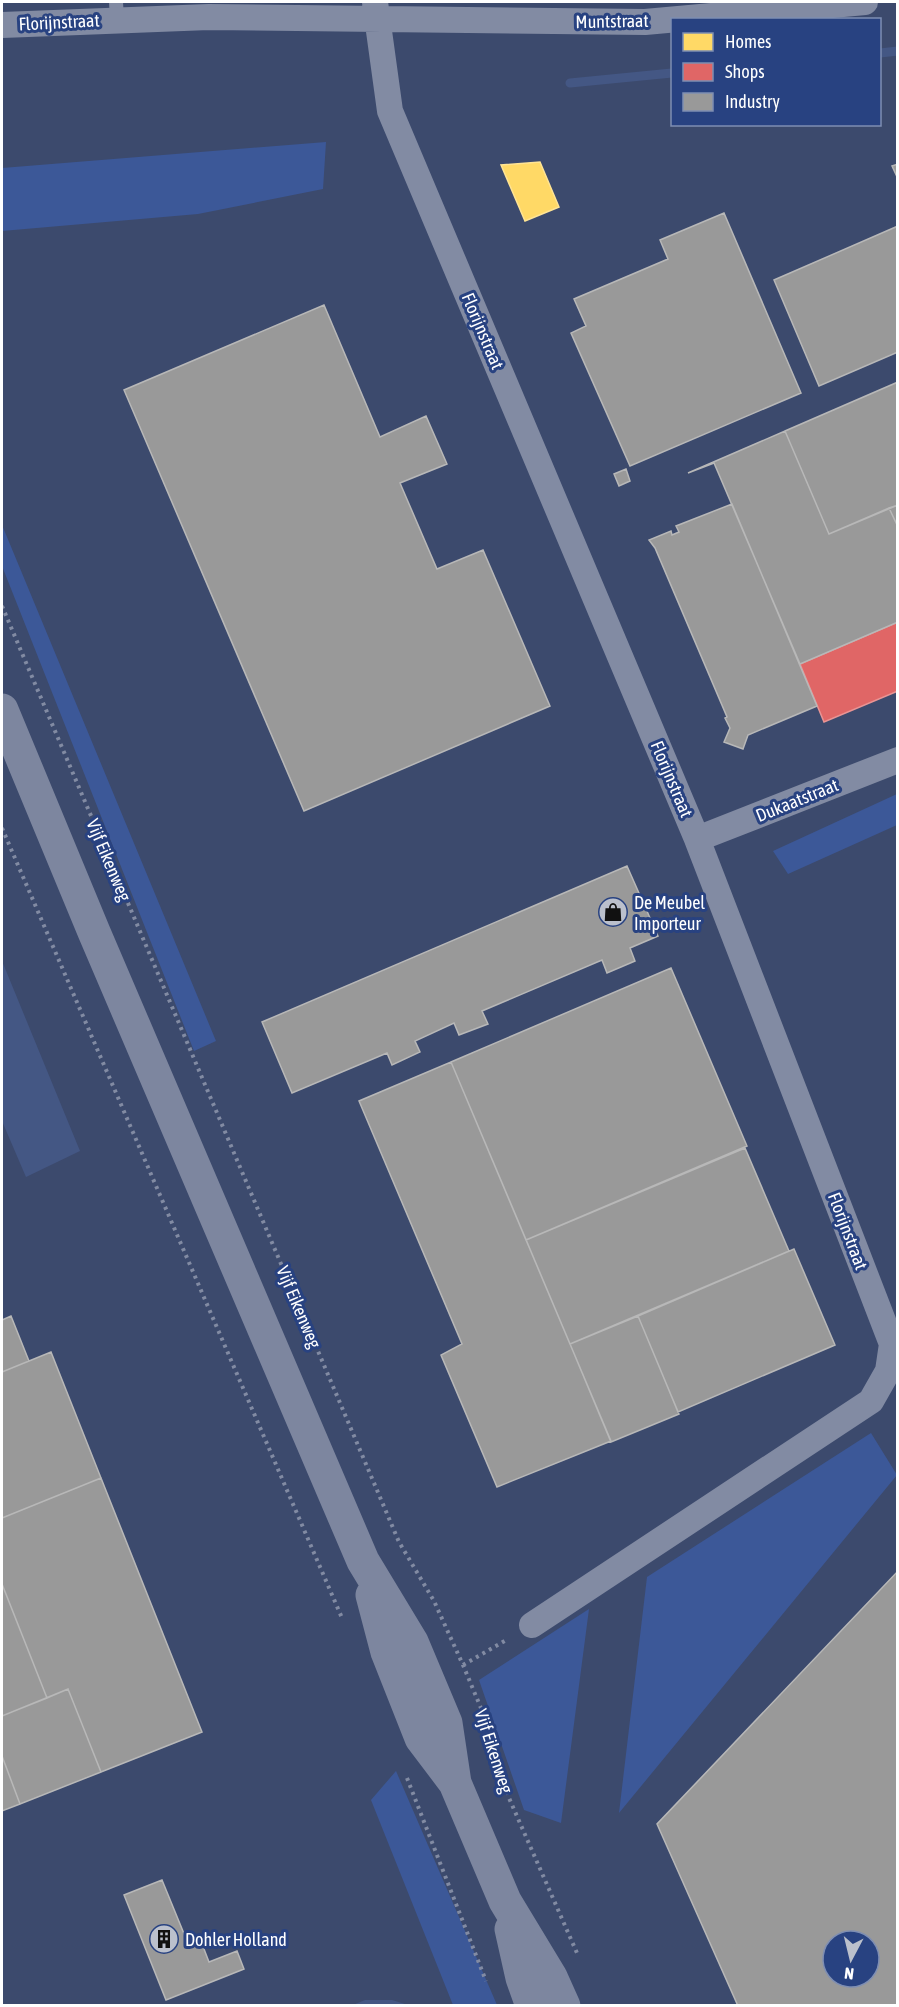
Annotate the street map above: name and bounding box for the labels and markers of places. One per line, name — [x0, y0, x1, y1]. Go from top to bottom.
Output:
place label: De Meubel Importeur — [634, 892, 705, 934]
shop icon: De Meubel Importeur — [597, 896, 629, 928]
building icon: Dohler Holland — [148, 1923, 180, 1955]
place label: Dohler Holland — [185, 1929, 287, 1950]

